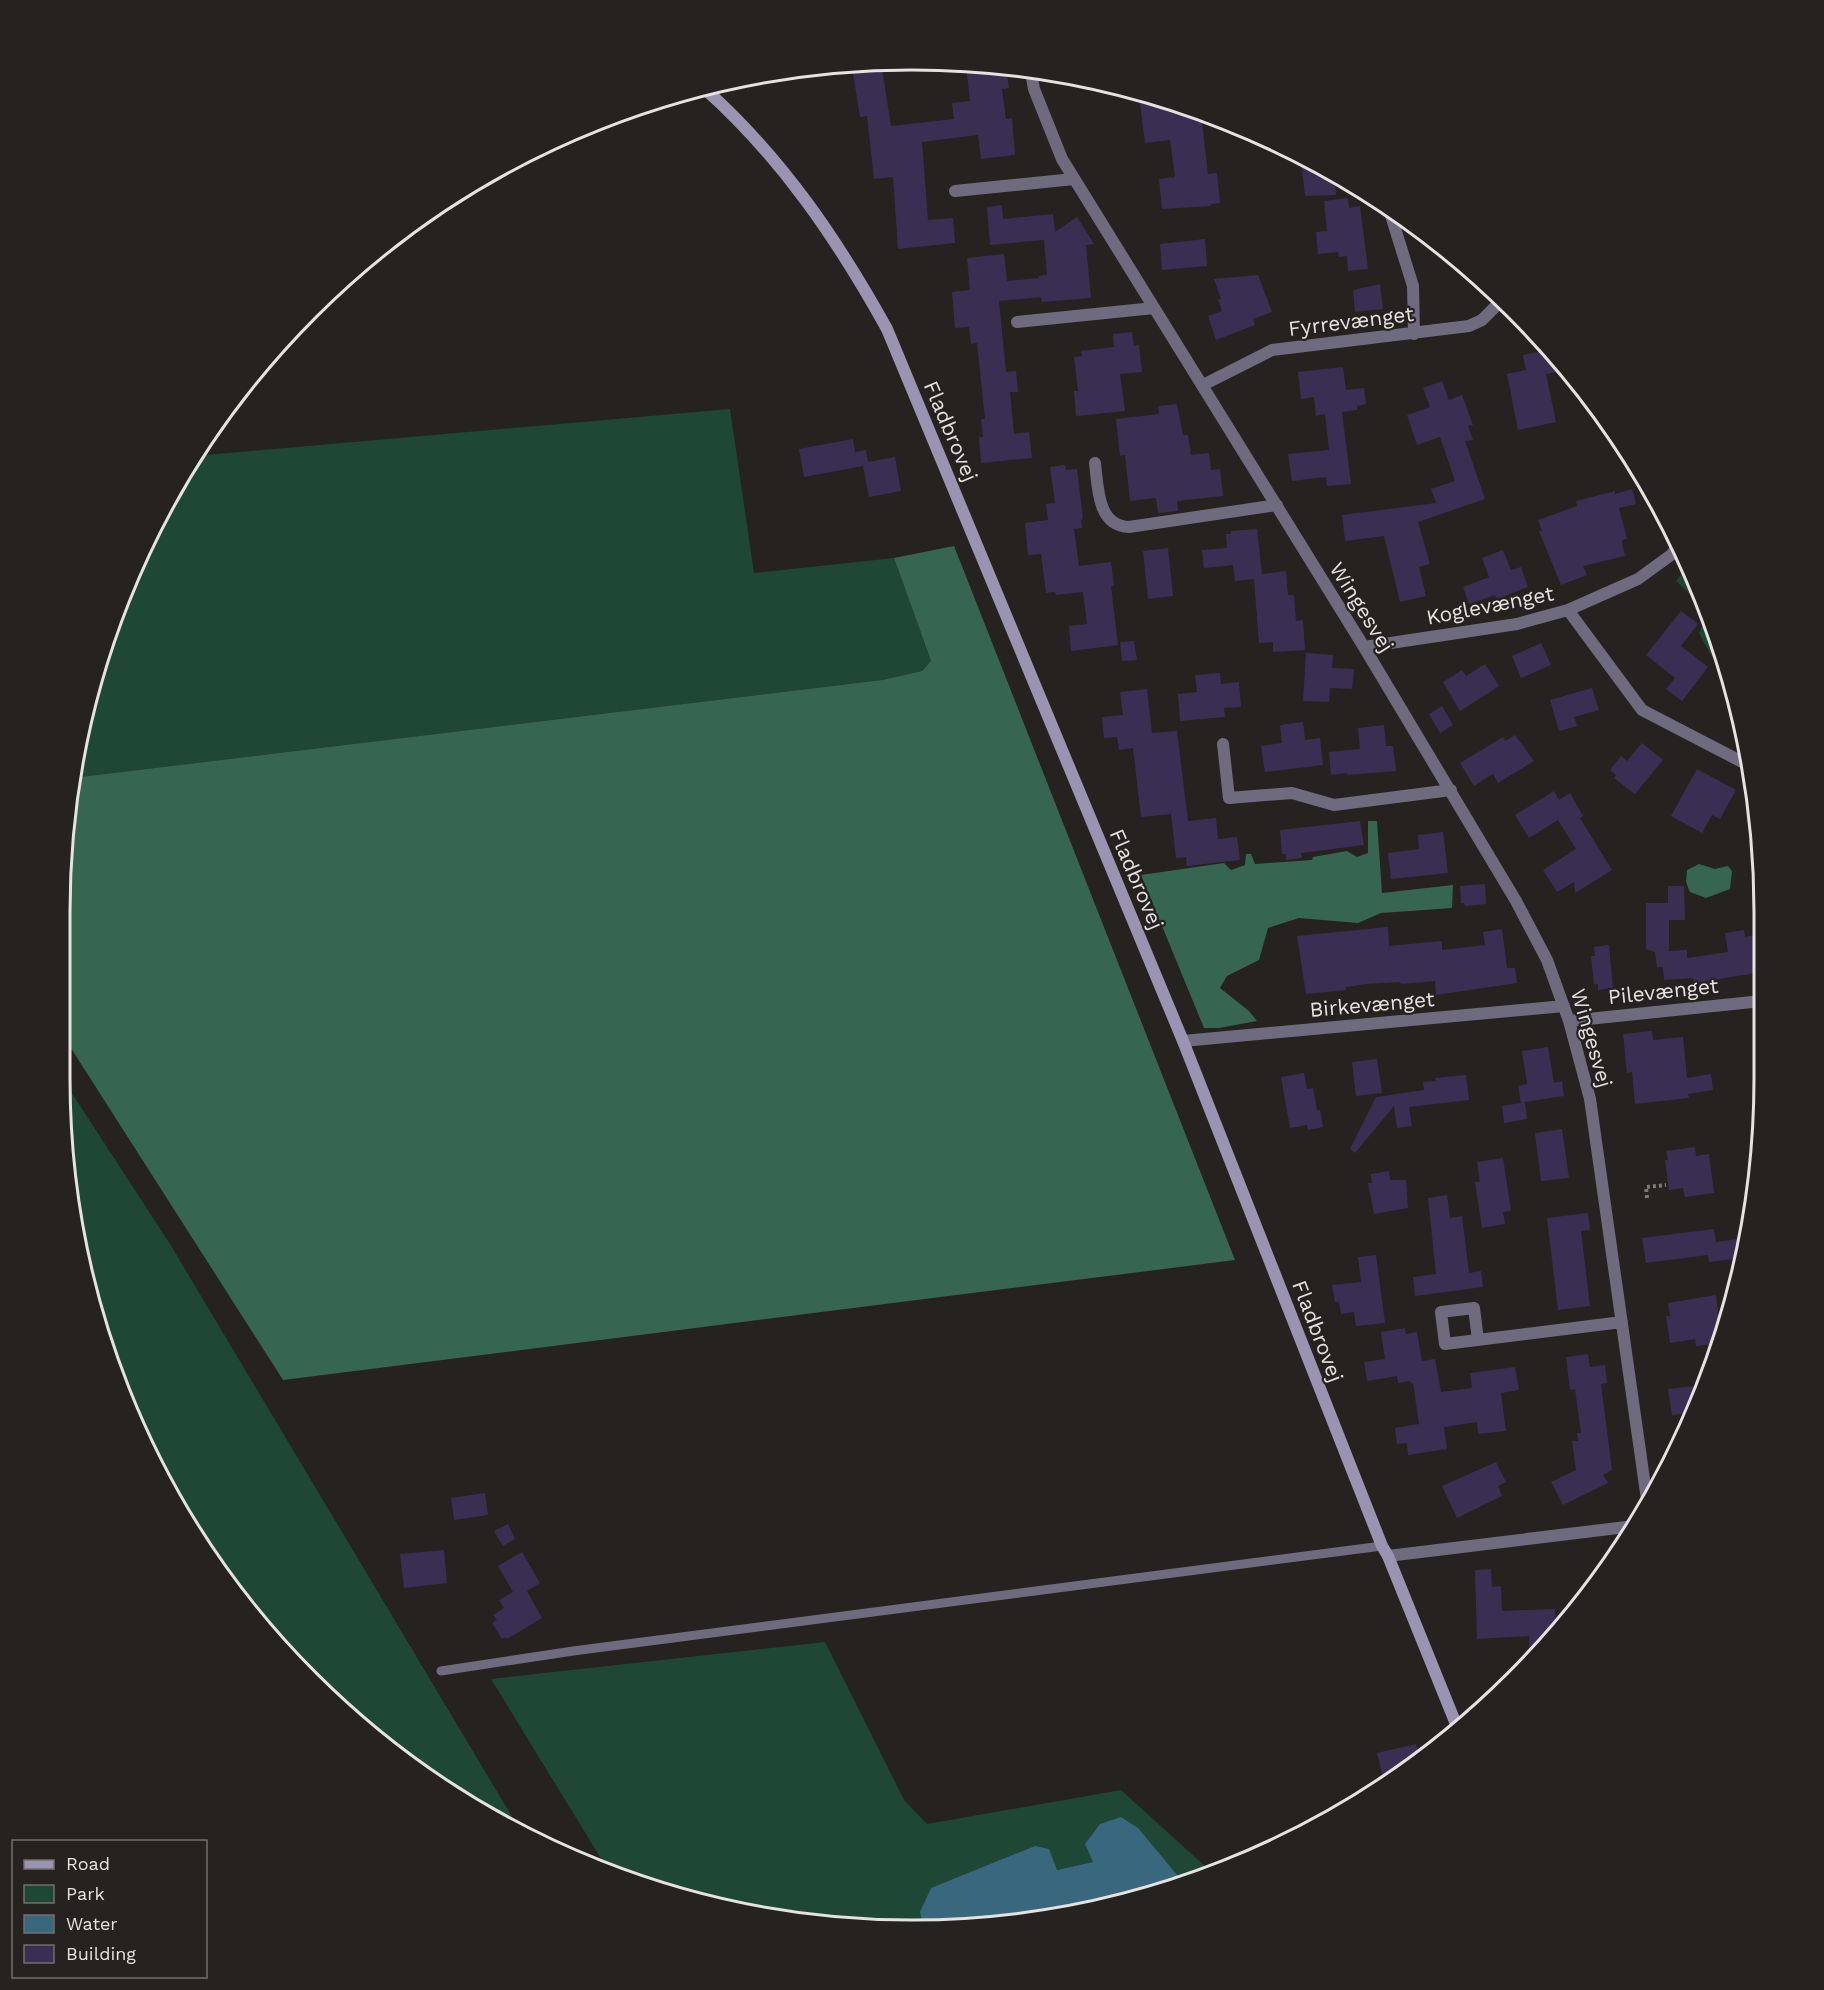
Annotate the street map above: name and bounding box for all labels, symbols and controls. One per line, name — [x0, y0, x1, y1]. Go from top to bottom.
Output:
street label: Fyrrevænget — [1287, 301, 1415, 341]
street label: Fladbrovej — [919, 377, 983, 485]
street label: Wingesvej — [1325, 557, 1399, 657]
street label: Koglevænget — [1424, 580, 1556, 630]
street label: Fladbrovej — [1105, 825, 1169, 933]
street label: Pilevænget — [1607, 973, 1720, 1009]
street label: Birkevænget — [1308, 986, 1436, 1022]
street label: Wingesvej — [1566, 986, 1618, 1090]
street label: Fladbrovej — [1287, 1277, 1349, 1385]
legend — [12, 1840, 207, 1978]
text: Road — [66, 1853, 110, 1874]
text: Park — [66, 1883, 105, 1904]
text: Water — [66, 1913, 118, 1934]
text: Building — [66, 1943, 136, 1964]

